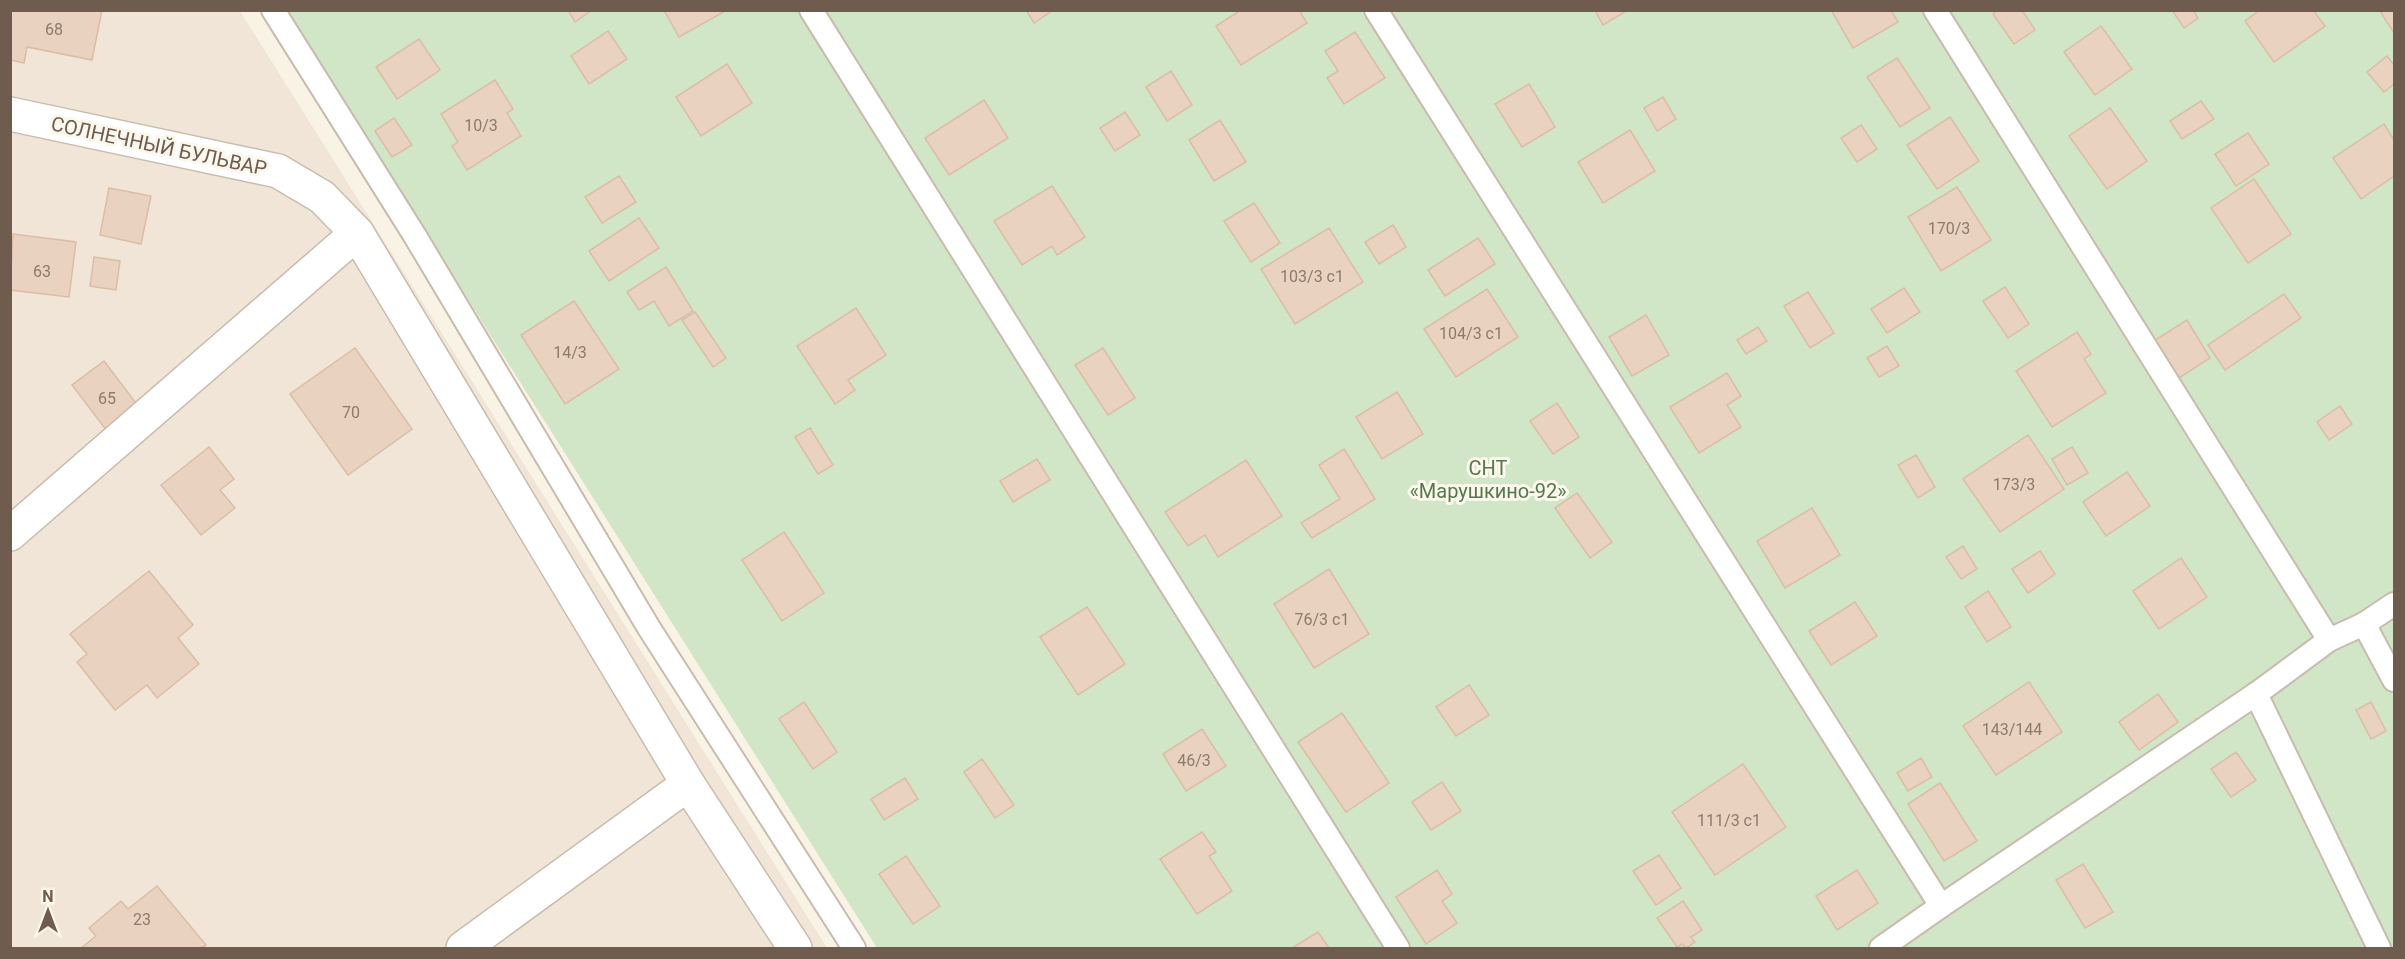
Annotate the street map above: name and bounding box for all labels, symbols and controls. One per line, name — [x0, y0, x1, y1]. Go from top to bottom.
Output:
house number: 68 — [45, 20, 63, 39]
street label: СОЛНЕЧНЫЙ БУЛЬВАР — [49, 111, 269, 181]
house number: 10/3 — [464, 116, 498, 135]
house number: 170/3 — [1928, 219, 1970, 238]
house number: 63 — [33, 262, 51, 281]
house number: 103/3 с1 — [1280, 267, 1344, 286]
house number: 104/3 с1 — [1439, 324, 1503, 343]
house number: 14/3 — [553, 343, 587, 362]
house number: 65 — [98, 389, 116, 408]
house number: 70 — [342, 403, 360, 422]
park label: СНТ «Марушкино-92» — [1409, 456, 1567, 503]
house number: 173/3 — [1993, 475, 2035, 494]
house number: 76/3 с1 — [1295, 610, 1349, 629]
house number: 143/144 — [1982, 720, 2042, 739]
house number: 46/3 — [1177, 751, 1211, 770]
house number: 111/3 с1 — [1697, 811, 1761, 830]
north arrow — [18, 881, 78, 941]
text: N — [42, 887, 54, 906]
house number: 23 — [133, 910, 151, 929]

